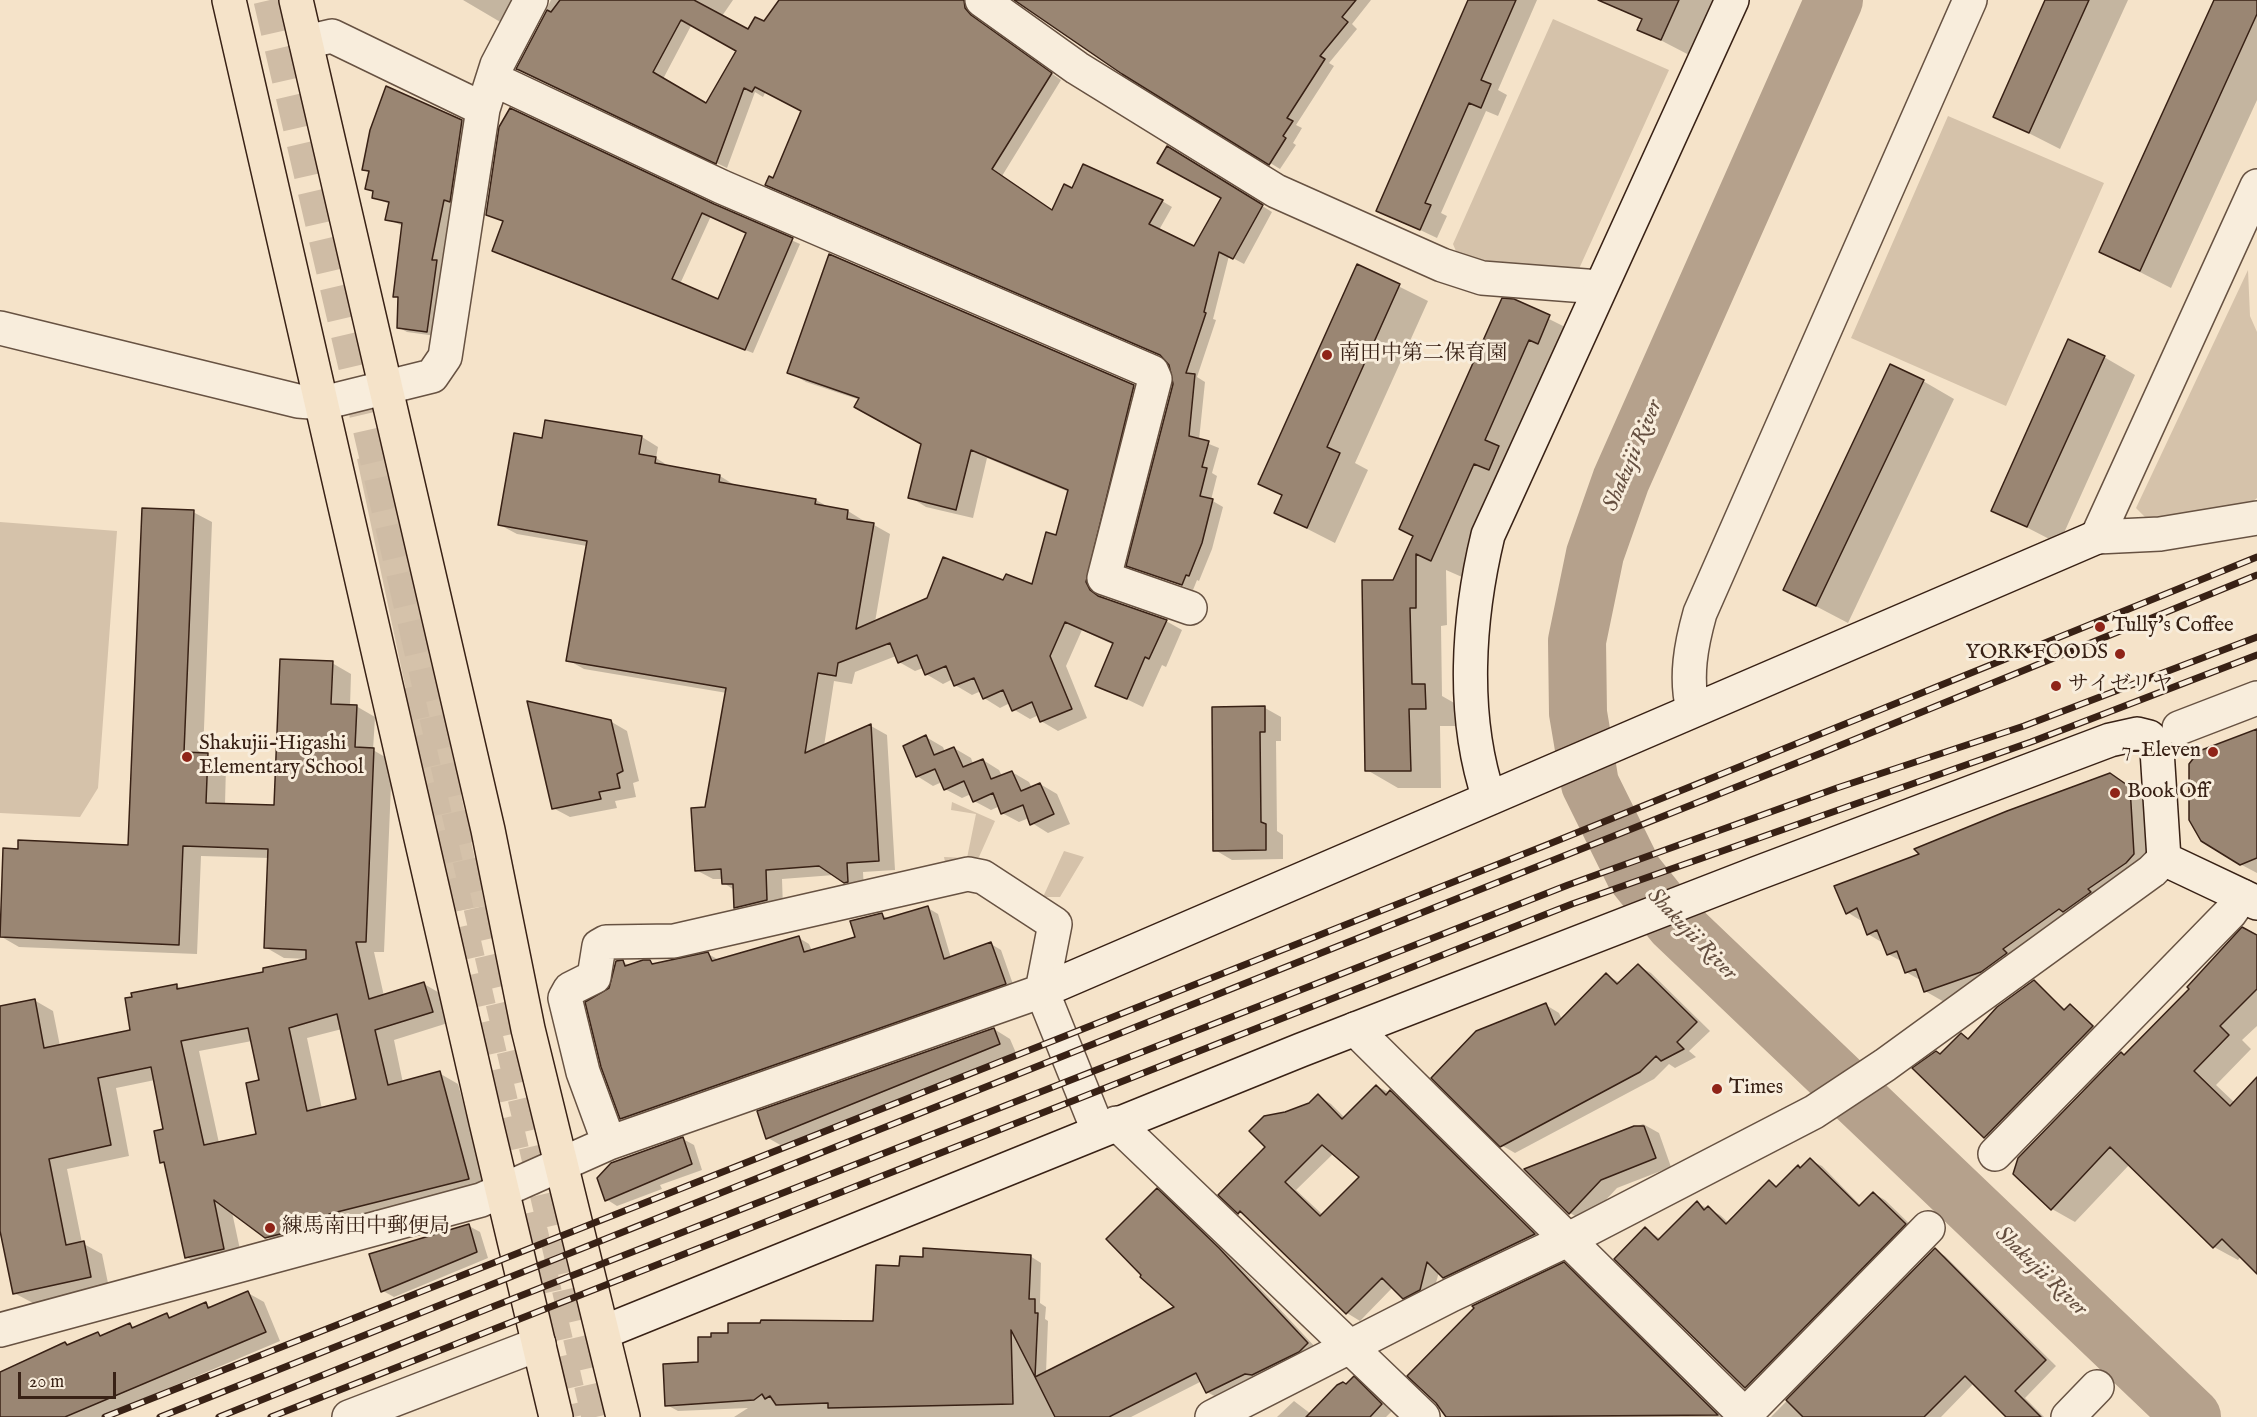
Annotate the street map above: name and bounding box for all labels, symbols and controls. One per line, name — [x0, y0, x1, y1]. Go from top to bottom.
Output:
place label: 南田中第二保育園 — [1339, 342, 1507, 368]
marker: 南田中第二保育園 — [1320, 348, 1334, 362]
water label: Shakujii River — [1599, 396, 1669, 516]
place label: Tully's Coffee — [2112, 614, 2234, 640]
marker: Tully's Coffee — [2093, 620, 2107, 634]
place label: YORK FOODS — [1966, 641, 2108, 667]
marker: YORK FOODS — [2113, 647, 2127, 661]
place label: サイゼリヤ — [2068, 673, 2173, 699]
marker: サイゼリヤ — [2049, 679, 2063, 693]
place label: Shakujii-Higashi Elementary School — [199, 732, 364, 782]
place label: 7-Eleven — [2122, 739, 2201, 765]
marker: 7-Eleven — [2206, 745, 2220, 759]
marker: Shakujii-Higashi Elementary School — [180, 750, 194, 764]
place label: Book Off — [2127, 780, 2209, 806]
marker: Book Off — [2108, 786, 2122, 800]
water label: Shakujii River — [1640, 883, 1742, 987]
place label: Times — [1729, 1076, 1783, 1102]
marker: Times — [1710, 1082, 1724, 1096]
place label: 練馬南田中郵便局 — [282, 1215, 450, 1241]
marker: 練馬南田中郵便局 — [263, 1221, 277, 1235]
water label: Shakujii River — [1988, 1221, 2092, 1323]
scale bar — [21, 1360, 118, 1398]
text: 20 m — [29, 1371, 64, 1394]

